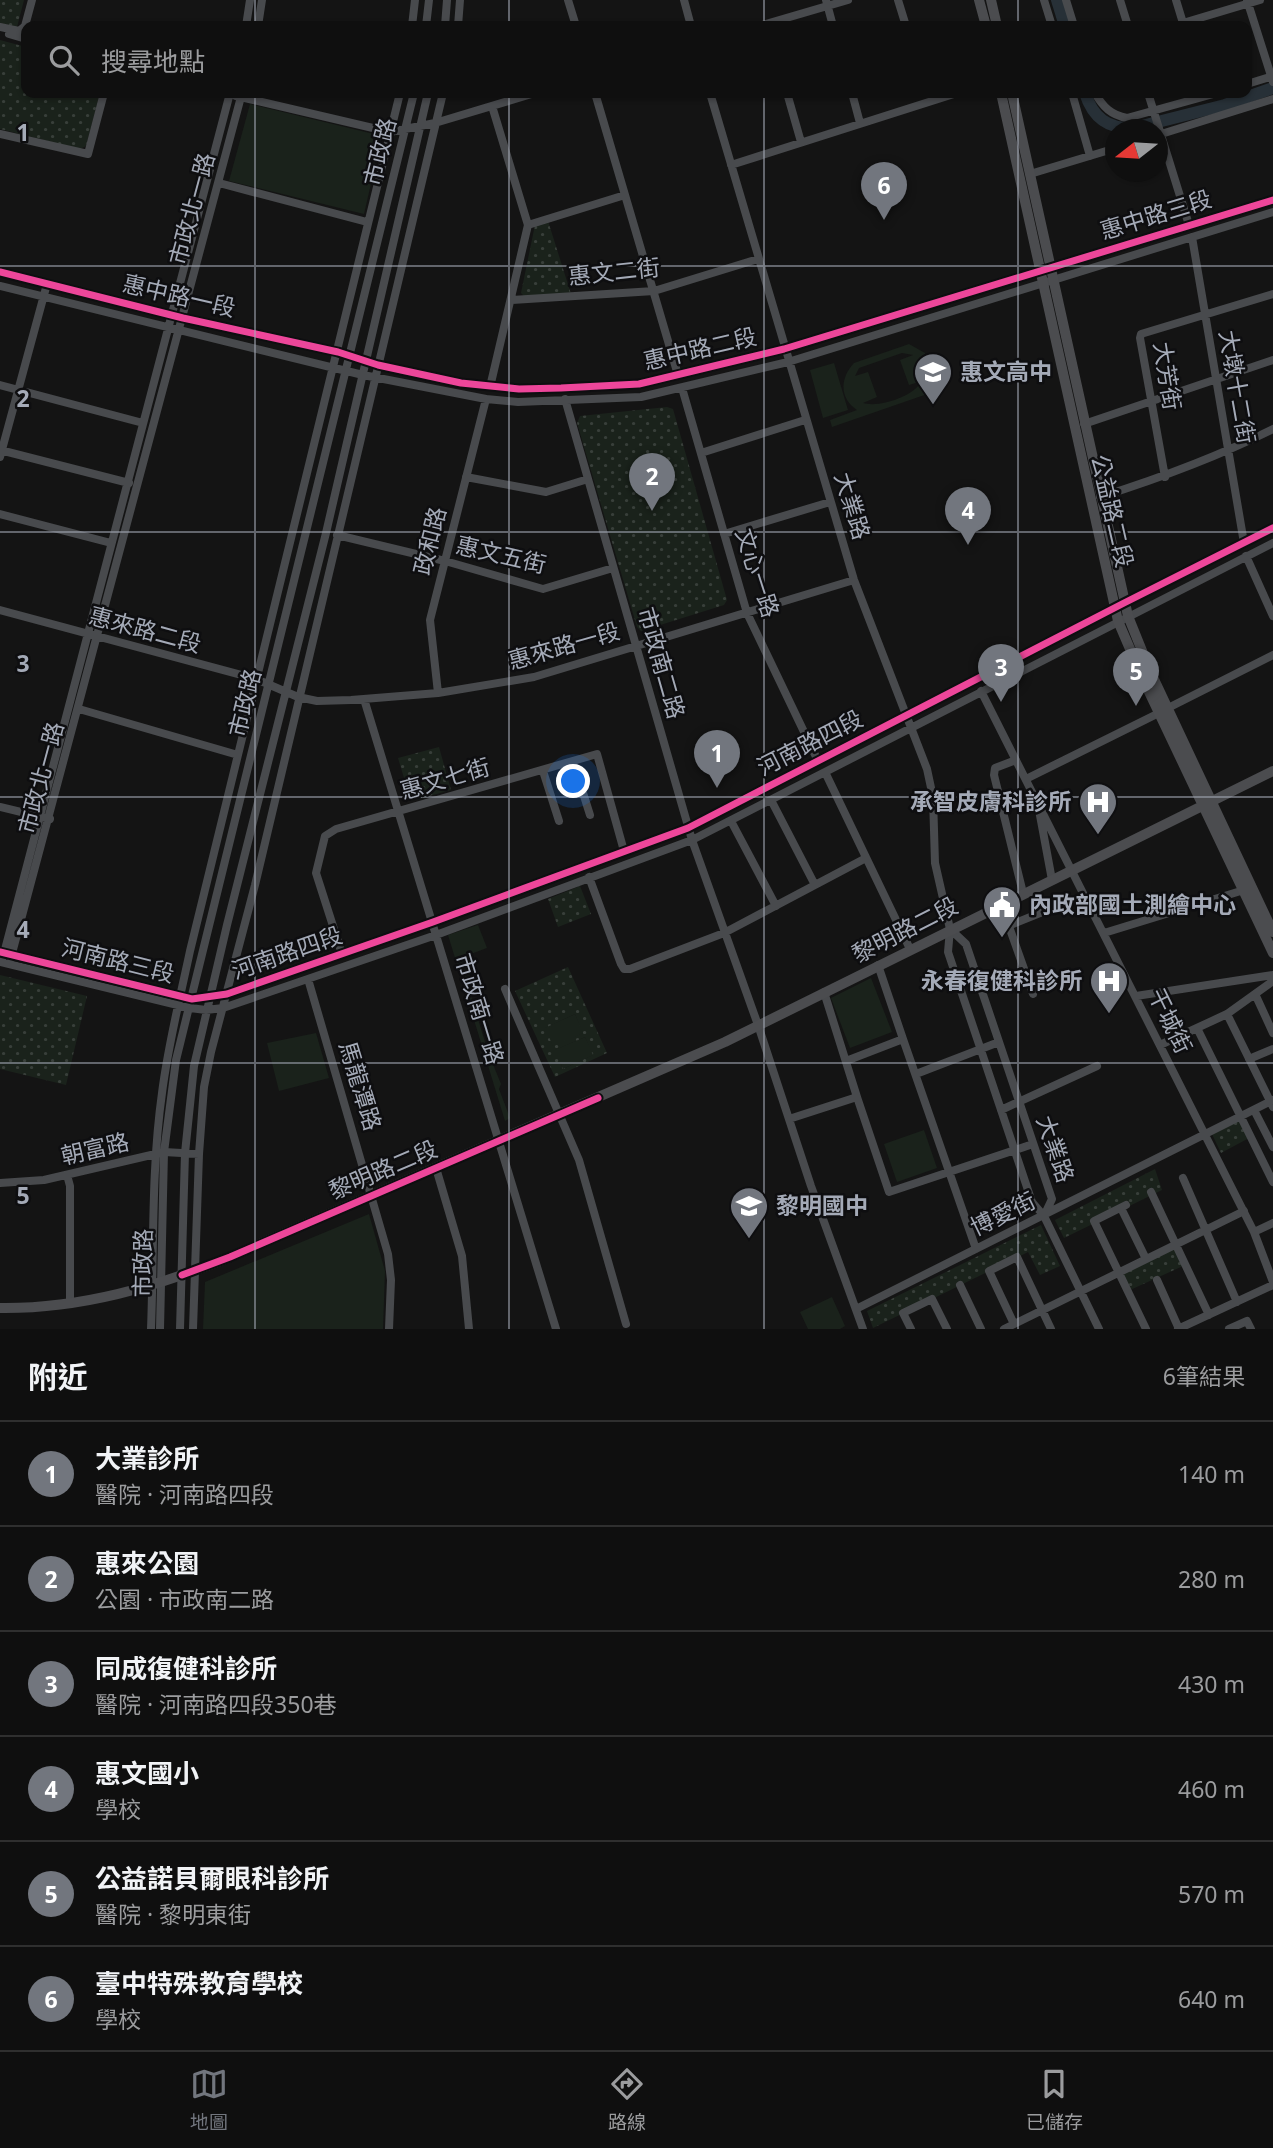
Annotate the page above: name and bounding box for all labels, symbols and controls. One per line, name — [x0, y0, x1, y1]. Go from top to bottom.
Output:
search box — [21, 21, 1252, 98]
icon: search — [45, 41, 83, 79]
text: 搜尋地點 — [101, 43, 205, 79]
street label: 市政路 — [355, 114, 403, 189]
text: 1 — [16, 116, 30, 148]
north arrow — [1105, 119, 1168, 182]
street label: 市政北一路 — [161, 149, 221, 268]
pin: 6 — [861, 162, 907, 220]
street label: 惠中路三段 — [1096, 182, 1215, 246]
street label: 惠文二街 — [566, 250, 661, 292]
street label: 惠中路一段 — [120, 267, 239, 324]
street label: 惠中路二段 — [640, 320, 759, 377]
street label: 大墩十二街 — [1212, 327, 1264, 446]
street label: 大芳街 — [1147, 339, 1189, 412]
school or university icon: 惠文高中 — [912, 351, 954, 406]
place label: 惠文高中 — [960, 355, 1052, 387]
text: 2 — [16, 382, 30, 414]
street label: 公益路二段 — [1084, 451, 1141, 570]
pin: 2 — [629, 453, 675, 511]
street label: 大業路 — [828, 468, 878, 543]
pin: 4 — [945, 487, 991, 545]
street label: 政和路 — [405, 503, 453, 578]
street label: 文心一路 — [729, 524, 787, 621]
street label: 惠文五街 — [453, 528, 550, 580]
street label: 惠來路二段 — [86, 599, 205, 659]
street label: 市政南二路 — [631, 603, 693, 722]
street label: 惠來路一段 — [504, 614, 623, 676]
pin: 3 — [978, 644, 1024, 702]
text: 3 — [16, 647, 30, 679]
pin: 5 — [1113, 648, 1159, 706]
street label: 市政路 — [220, 665, 268, 740]
street label: 河南路四段 — [751, 702, 868, 782]
street label: 市政北一路 — [10, 718, 70, 837]
pin: 1 — [694, 730, 740, 788]
street label: 惠文七街 — [396, 750, 493, 806]
your location — [556, 764, 590, 798]
hospital icon: 承智皮膚科診所 — [1077, 781, 1119, 836]
place label: 承智皮膚科診所 — [910, 785, 1071, 817]
public building icon: 內政部國土測繪中心 — [981, 884, 1023, 939]
place label: 內政部國土測繪中心 — [1029, 888, 1236, 920]
street label: 黎明路二段 — [846, 889, 963, 969]
text: 4 — [16, 913, 30, 945]
street label: 河南路四段 — [227, 918, 346, 986]
street label: 河南路三段 — [59, 931, 178, 989]
street label: 市政南一路 — [448, 949, 512, 1068]
hospital icon: 永春復健科診所 — [1088, 960, 1130, 1015]
place label: 永春復健科診所 — [921, 964, 1082, 996]
street label: 干城街 — [1141, 983, 1200, 1059]
street label: 馬龍潭路 — [332, 1037, 390, 1134]
street label: 大業路 — [1030, 1111, 1082, 1187]
street label: 朝富路 — [58, 1125, 132, 1171]
street label: 黎明路二段 — [323, 1132, 442, 1206]
text: 5 — [16, 1179, 30, 1211]
street label: 博愛街 — [965, 1184, 1041, 1243]
school or university icon: 黎明國中 — [728, 1185, 770, 1240]
place label: 黎明國中 — [776, 1189, 868, 1221]
street label: 市政路 — [125, 1228, 159, 1298]
text: 附近 — [28, 1356, 88, 1397]
text: 6筆結果 — [1163, 1360, 1245, 1392]
text: 大業診所 — [95, 1440, 199, 1476]
text: 1 — [44, 1458, 58, 1490]
text: 140 m — [1178, 1458, 1245, 1490]
text: 醫院 · 河南路四段 — [95, 1478, 274, 1510]
text: 惠來公園 — [95, 1545, 199, 1581]
text: 2 — [44, 1563, 58, 1595]
text: 280 m — [1178, 1563, 1245, 1595]
text: 公園 · 市政南二路 — [95, 1583, 274, 1615]
text: 同成復健科診所 — [95, 1650, 277, 1686]
text: 3 — [44, 1668, 58, 1700]
text: 430 m — [1178, 1668, 1245, 1700]
text: 醫院 · 河南路四段350巷 — [95, 1688, 337, 1720]
text: 惠文國小 — [95, 1755, 199, 1791]
text: 4 — [44, 1773, 58, 1805]
text: 460 m — [1178, 1773, 1245, 1805]
text: 學校 — [95, 1793, 141, 1825]
text: 公益諾貝爾眼科診所 — [95, 1860, 329, 1896]
text: 5 — [44, 1878, 58, 1910]
text: 570 m — [1178, 1878, 1245, 1910]
text: 醫院 · 黎明東街 — [95, 1898, 251, 1930]
text: 臺中特殊教育學校 — [95, 1965, 303, 2001]
text: 6 — [44, 1983, 58, 2015]
text: 640 m — [1178, 1983, 1245, 2015]
text: 學校 — [95, 2003, 141, 2035]
tab: 地圖 — [190, 2065, 228, 2135]
tab: 路線 — [608, 2065, 646, 2135]
tab: 已儲存 — [1026, 2065, 1083, 2135]

